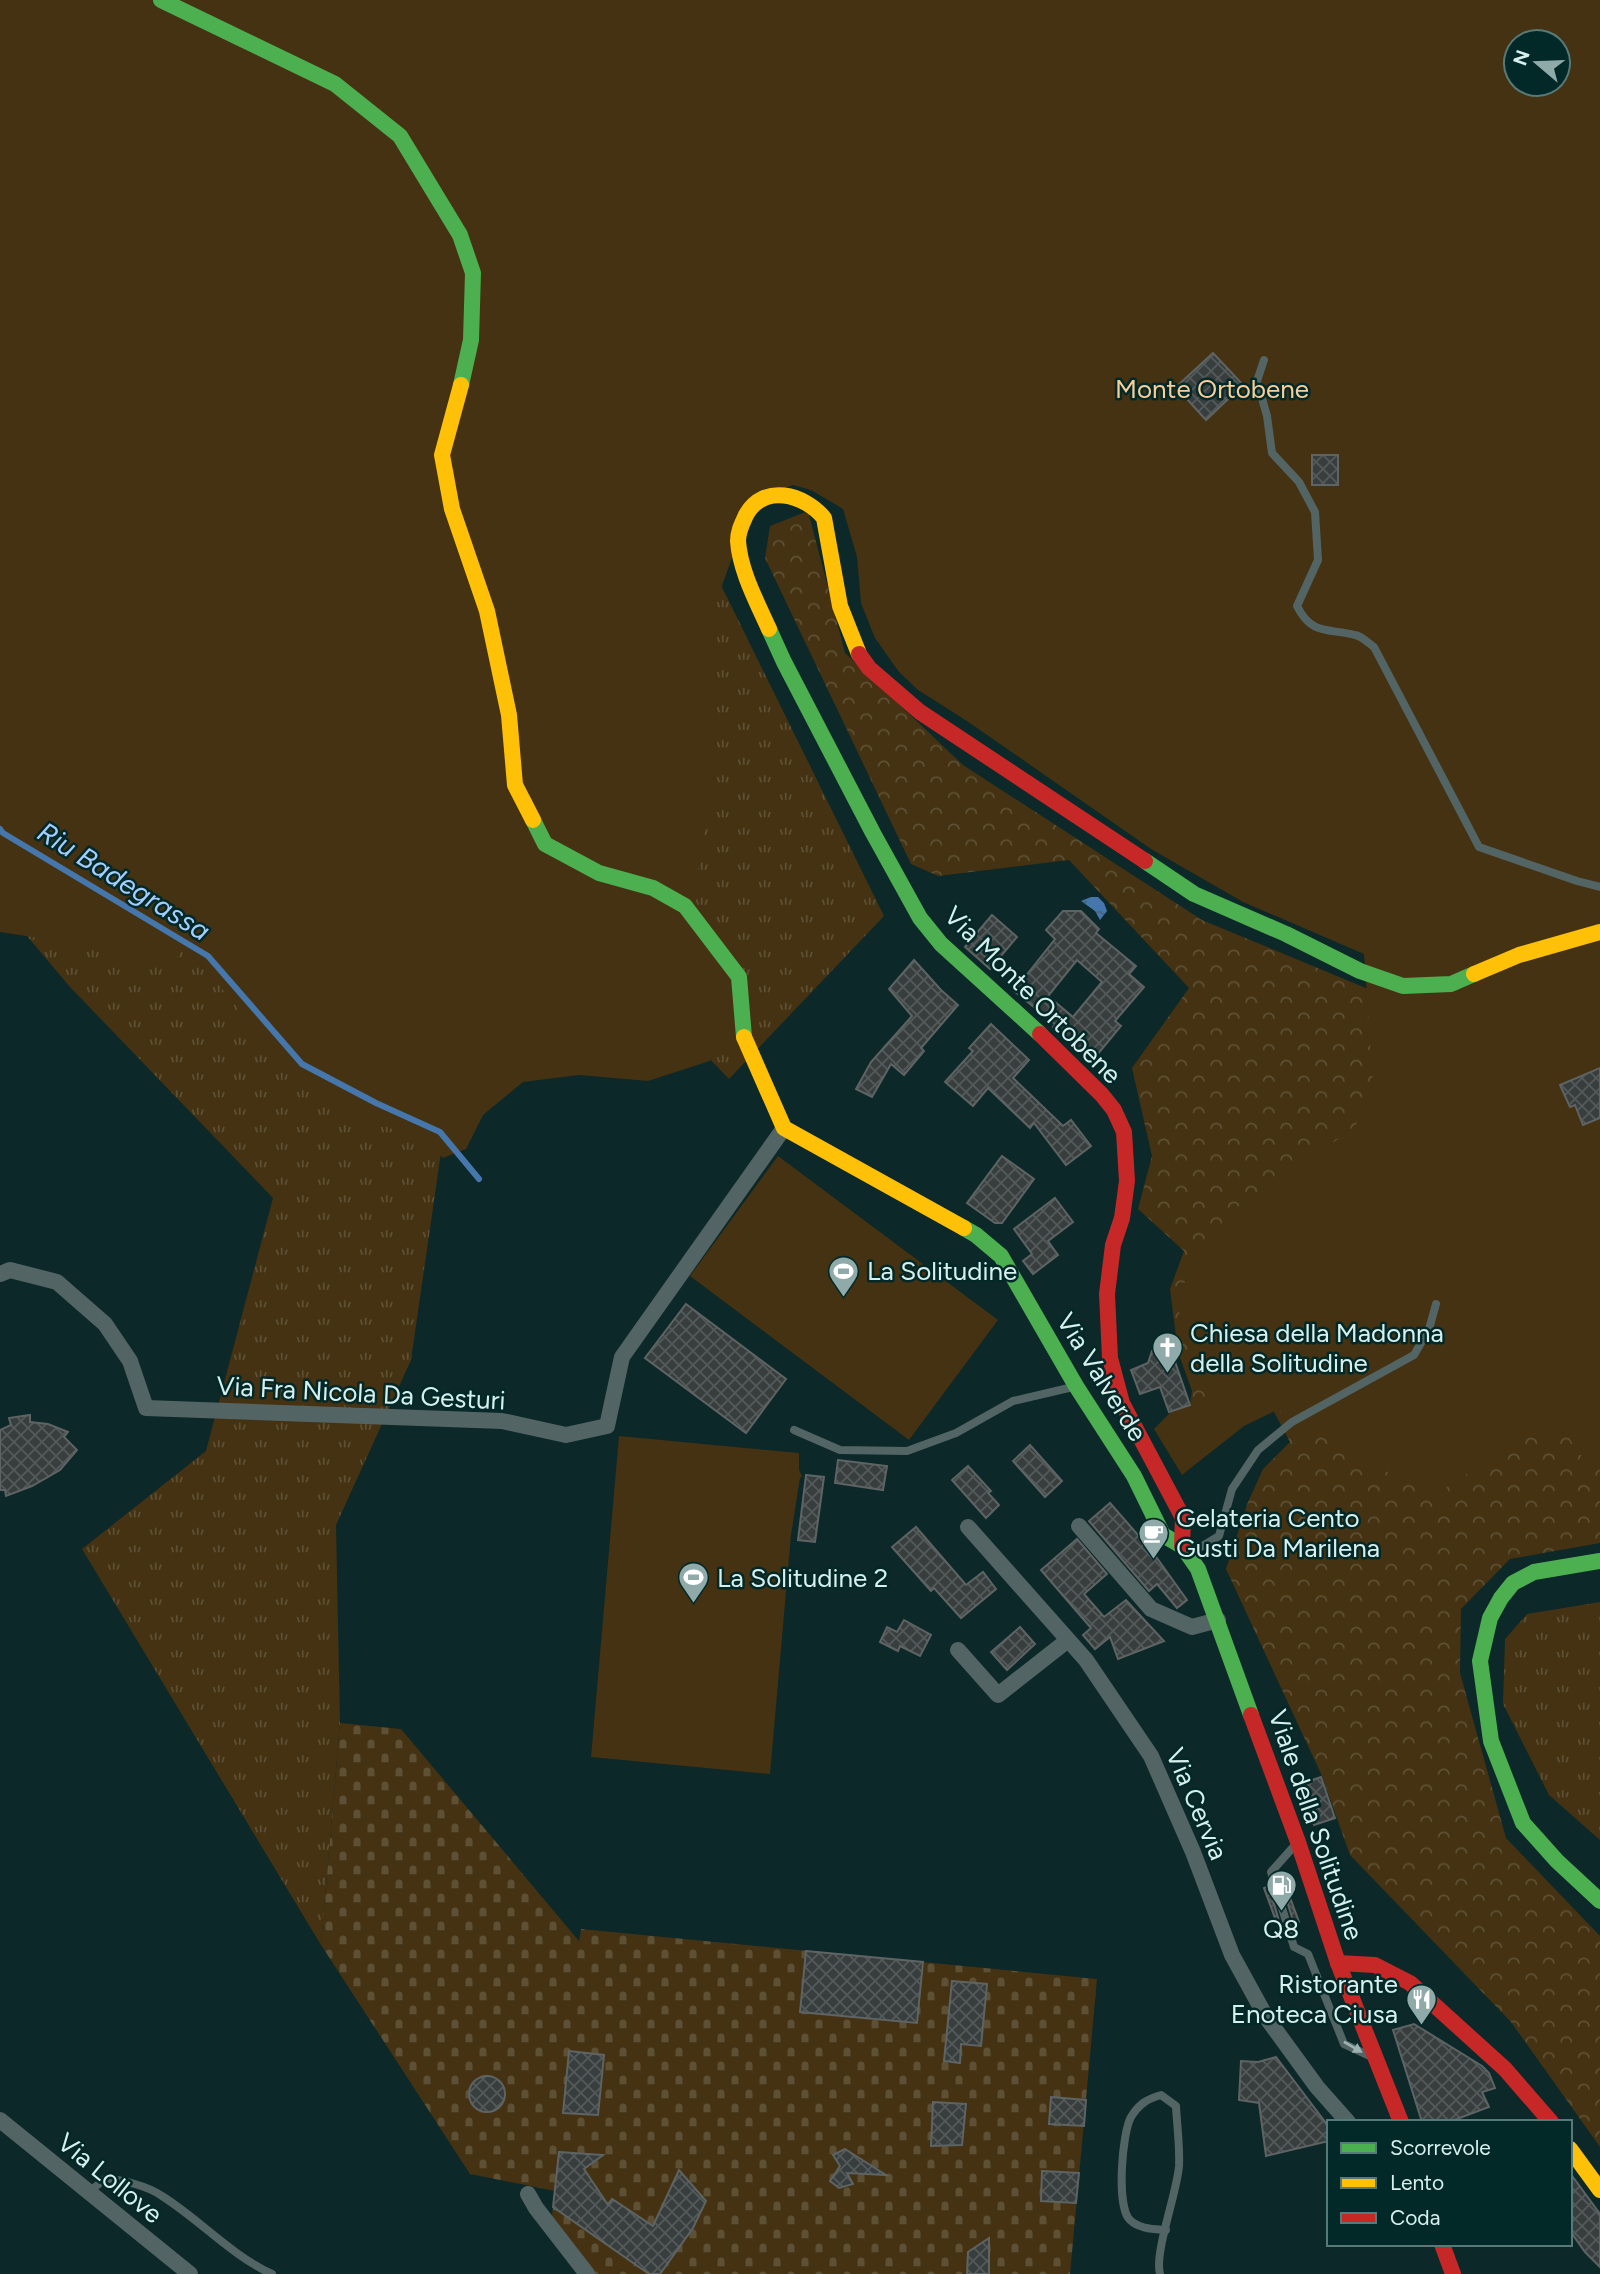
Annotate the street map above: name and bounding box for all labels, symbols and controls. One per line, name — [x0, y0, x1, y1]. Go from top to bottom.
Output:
north arrow — [1502, 28, 1572, 98]
text: N — [1508, 47, 1535, 68]
park label: Monte Ortobene — [1115, 373, 1309, 405]
water label: Riu Badegrassa — [31, 814, 217, 948]
street label: Via Monte Ortobene — [938, 900, 1128, 1090]
sports icon: La Solitudine — [827, 1254, 861, 1298]
place label: La Solitudine — [867, 1255, 1017, 1287]
street label: Via Valverde — [1050, 1307, 1154, 1447]
place label: Chiesa della Madonna della Solitudine — [1190, 1317, 1444, 1379]
church icon: Chiesa della Madonna della Solitudine — [1150, 1331, 1184, 1375]
street label: Via Fra Nicola Da Gesturi — [216, 1369, 506, 1417]
place label: Gelateria Cento Gusti Da Marilena — [1176, 1502, 1380, 1564]
cafe icon: Gelateria Cento Gusti Da Marilena — [1136, 1516, 1170, 1560]
sports icon: La Solitudine 2 — [677, 1561, 711, 1605]
place label: La Solitudine 2 — [717, 1562, 888, 1594]
street label: Viale della Solitudine — [1262, 1706, 1370, 1944]
street label: Via Cervia — [1159, 1743, 1235, 1865]
fuel station icon: Q8 — [1264, 1869, 1298, 1913]
place label: Q8 — [1263, 1913, 1299, 1945]
place label: Ristorante Enoteca Ciusa — [1231, 1968, 1398, 2030]
restaurant icon: Ristorante Enoteca Ciusa — [1404, 1982, 1438, 2026]
one-way arrow — [1343, 2040, 1363, 2053]
legend — [1327, 2120, 1572, 2246]
street label: Via Lollove — [51, 2126, 169, 2230]
text: Scorrevole — [1390, 2135, 1491, 2160]
text: Lento — [1390, 2170, 1444, 2195]
text: Coda — [1390, 2205, 1440, 2230]

